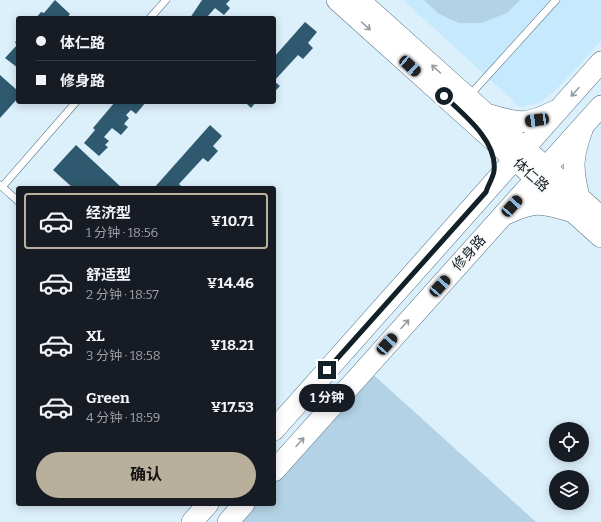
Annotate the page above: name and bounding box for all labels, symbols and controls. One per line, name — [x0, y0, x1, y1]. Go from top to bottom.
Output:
one-way arrow — [360, 21, 370, 30]
text: 体仁路 — [60, 34, 105, 52]
car — [397, 54, 423, 78]
one-way arrow — [431, 65, 442, 74]
text: 修身路 — [60, 72, 105, 90]
one-way arrow — [571, 86, 580, 96]
route start — [435, 87, 453, 105]
car — [524, 112, 550, 128]
street label: 体仁路 — [510, 155, 552, 195]
car — [500, 193, 524, 219]
icon: car — [38, 203, 74, 239]
text: 经济型 — [86, 204, 131, 222]
text: ¥10.71 — [211, 212, 254, 230]
text: 1 分钟 · 18:56 — [86, 225, 158, 240]
street label: 修身路 — [449, 232, 489, 274]
icon: car — [38, 265, 74, 301]
text: 舒适型 — [86, 266, 131, 284]
car — [428, 273, 452, 299]
text: ¥14.46 — [207, 274, 254, 292]
text: 2 分钟 · 18:57 — [86, 287, 159, 302]
one-way arrow — [401, 319, 410, 330]
icon: car — [38, 327, 74, 363]
text: XL — [86, 327, 105, 345]
car — [375, 331, 399, 357]
text: ¥18.21 — [210, 336, 254, 354]
text: 3 分钟 · 18:58 — [86, 348, 161, 363]
route end — [318, 361, 336, 379]
callout: 1 分钟 — [299, 384, 355, 412]
icon: car — [38, 389, 74, 425]
text: Green — [86, 389, 130, 407]
text: 1 分钟 — [310, 390, 344, 405]
text: ¥17.53 — [211, 398, 254, 416]
text: 4 分钟 · 18:59 — [86, 410, 160, 425]
map controls — [549, 422, 589, 510]
button: locate — [549, 422, 589, 462]
one-way arrow — [295, 437, 305, 447]
button: 确认 — [36, 452, 256, 498]
button: layers — [549, 470, 589, 510]

